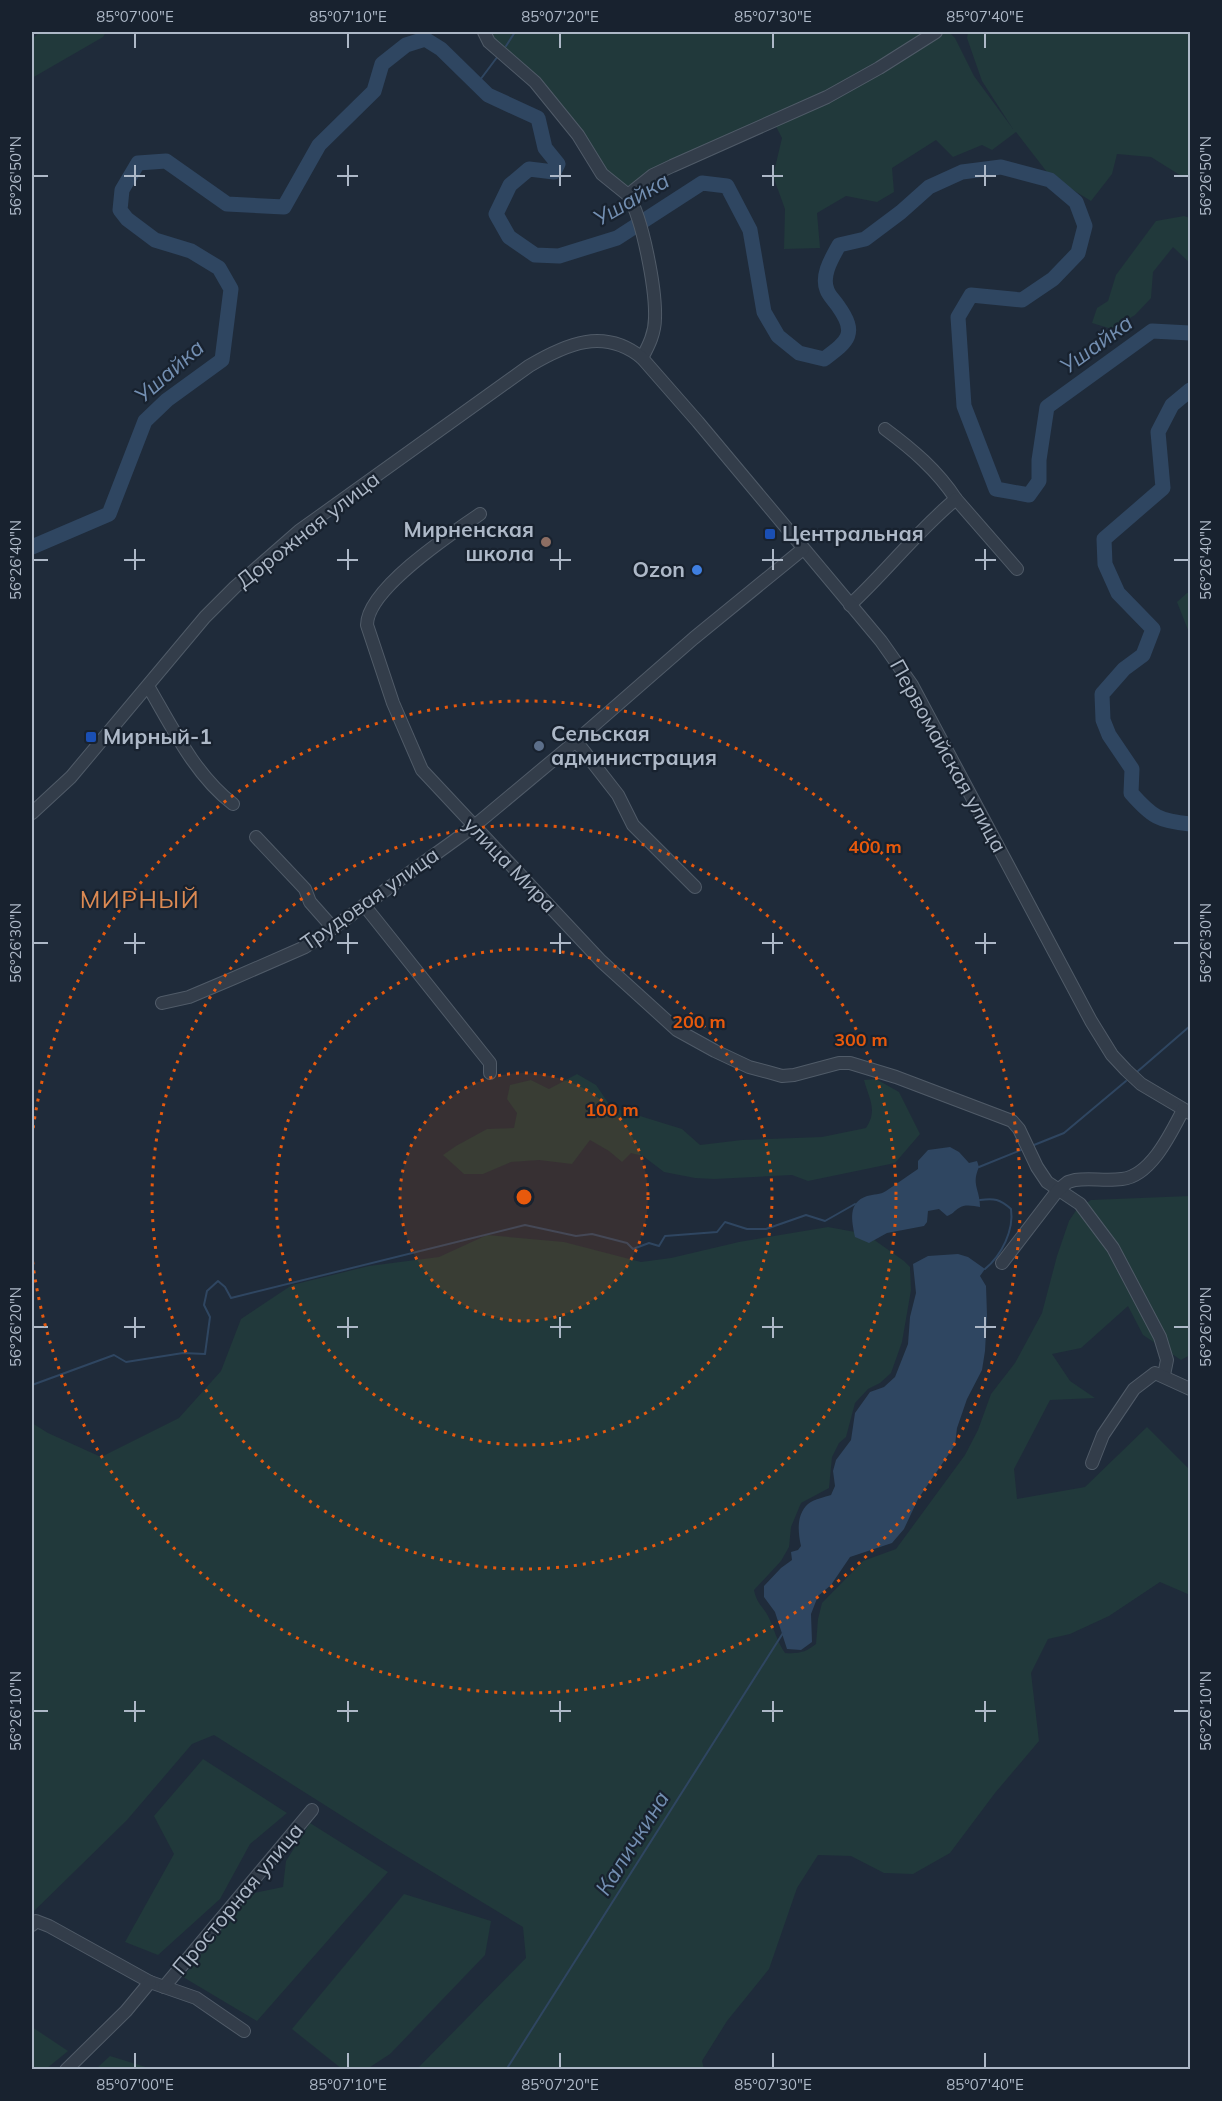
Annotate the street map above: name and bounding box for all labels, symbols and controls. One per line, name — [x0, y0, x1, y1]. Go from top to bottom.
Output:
text: 85°07'00"E — [96, 7, 174, 26]
text: 85°07'10"E — [309, 7, 387, 26]
text: 85°07'20"E — [521, 7, 599, 26]
text: 85°07'30"E — [734, 7, 812, 26]
text: 85°07'40"E — [946, 7, 1024, 26]
text: 56°26'50"N — [6, 136, 25, 216]
text: 56°26'50"N — [1196, 136, 1215, 216]
water label: Ушайка — [588, 166, 674, 232]
water label: Ушайка — [1054, 308, 1138, 380]
water label: Ушайка — [128, 333, 210, 409]
street label: Дорожная улица — [231, 465, 384, 593]
place label: Мирненская школа — [404, 516, 534, 566]
text: 56°26'40"N — [6, 520, 25, 600]
place label: Центральная — [782, 520, 924, 546]
text: 56°26'40"N — [1196, 520, 1215, 600]
marker: Центральная — [763, 527, 777, 541]
marker: Мирненская школа — [539, 535, 553, 549]
place label: Ozon — [633, 556, 685, 582]
marker: Ozon — [690, 563, 704, 577]
street label: Первомайская улица — [885, 654, 1013, 857]
place label: Сельская администрация — [551, 720, 717, 770]
place label: Мирный-1 — [103, 723, 212, 749]
marker: Мирный-1 — [84, 730, 98, 744]
marker: Сельская администрация — [532, 739, 546, 753]
street label: улица Мира — [459, 811, 563, 918]
text: 400 m — [848, 835, 902, 858]
street label: Трудовая улица — [295, 841, 443, 955]
district label: МИРНЫЙ — [80, 884, 200, 914]
text: 56°26'30"N — [6, 903, 25, 983]
text: 56°26'30"N — [1196, 903, 1215, 983]
text: 200 m — [672, 1010, 726, 1033]
text: 300 m — [834, 1028, 888, 1051]
text: 100 m — [585, 1098, 639, 1121]
centre of rings — [514, 1187, 534, 1207]
text: 56°26'20"N — [6, 1287, 25, 1367]
text: 56°26'20"N — [1196, 1287, 1215, 1367]
text: 56°26'10"N — [6, 1671, 25, 1751]
text: 56°26'10"N — [1196, 1671, 1215, 1751]
water label: Каличкина — [589, 1786, 675, 1900]
street label: Просторная улица — [166, 1817, 308, 1979]
text: 85°07'00"E — [96, 2075, 174, 2094]
text: 85°07'10"E — [309, 2075, 387, 2094]
text: 85°07'20"E — [521, 2075, 599, 2094]
text: 85°07'30"E — [734, 2075, 812, 2094]
text: 85°07'40"E — [946, 2075, 1024, 2094]

